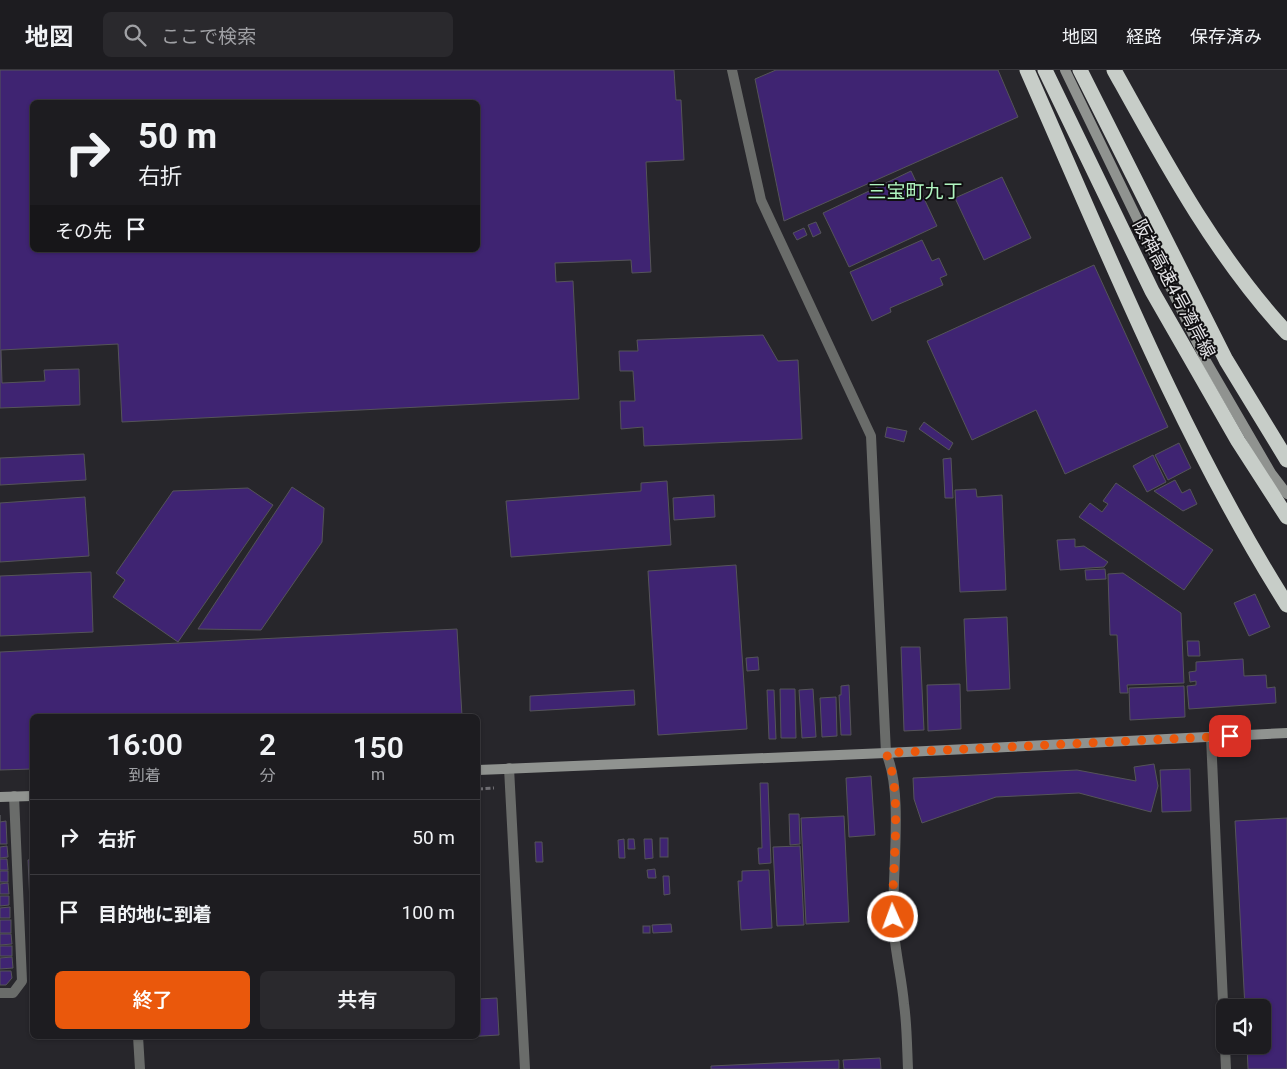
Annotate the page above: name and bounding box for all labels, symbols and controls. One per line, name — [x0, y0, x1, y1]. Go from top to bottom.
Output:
search box — [103, 12, 453, 57]
icon: search — [121, 21, 149, 49]
text: 地図 — [25, 23, 73, 51]
text: ここで検索 — [161, 25, 256, 48]
text: 地図 — [1062, 26, 1098, 47]
text: 経路 — [1126, 26, 1162, 47]
text: 保存済み — [1190, 26, 1262, 47]
text: 50 m — [138, 116, 217, 157]
icon: right — [55, 120, 120, 185]
text: 右折 — [138, 164, 182, 189]
district label: 三宝町九丁 — [867, 180, 963, 203]
icon: arrive — [122, 215, 150, 243]
street label: 阪神高速4号湾岸線 — [1129, 216, 1220, 362]
text: その先 — [55, 220, 112, 243]
pin — [1209, 715, 1251, 757]
icon: arrive — [1216, 722, 1244, 750]
text: 16:00 — [106, 727, 183, 762]
text: 2 — [259, 727, 276, 762]
text: 150 — [352, 730, 404, 765]
text: m — [371, 765, 385, 784]
text: 到着 — [129, 766, 161, 785]
text: 分 — [260, 766, 276, 785]
icon: right — [55, 823, 83, 851]
text: 50 m — [412, 826, 455, 849]
text: 右折 — [98, 828, 136, 851]
position arrow — [866, 890, 918, 942]
icon: arrive — [55, 898, 83, 926]
text: 100 m — [402, 901, 455, 924]
text: 目的地に到着 — [98, 903, 212, 926]
button: 終了 — [55, 971, 250, 1029]
button: 共有 — [260, 971, 455, 1029]
map controls — [1216, 999, 1271, 1054]
button: sound — [1216, 999, 1271, 1054]

